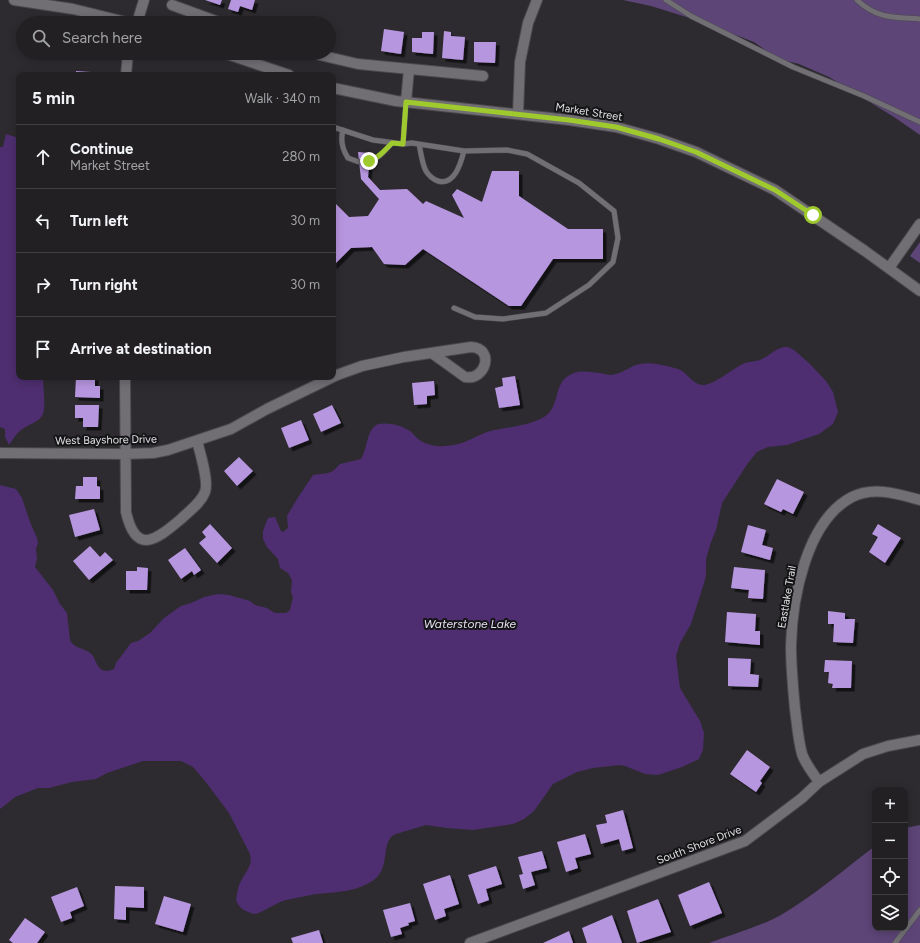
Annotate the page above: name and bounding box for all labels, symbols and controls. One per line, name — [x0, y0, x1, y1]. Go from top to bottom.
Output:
search box — [16, 16, 336, 60]
icon: search — [30, 27, 52, 49]
text: Search here — [62, 29, 142, 47]
text: 5 min — [32, 88, 75, 108]
text: Walk · 340 m — [245, 91, 320, 106]
street label: Market Street — [555, 100, 623, 124]
text: Continue — [70, 140, 133, 158]
icon: ahead — [32, 146, 54, 168]
text: 280 m — [282, 149, 320, 164]
route end — [360, 152, 378, 170]
text: Market Street — [70, 158, 150, 173]
route start — [804, 206, 822, 224]
icon: left — [32, 210, 54, 232]
text: Turn left — [70, 212, 128, 230]
text: 30 m — [290, 213, 320, 228]
icon: right — [32, 274, 54, 296]
text: Turn right — [70, 276, 138, 294]
text: 30 m — [290, 277, 320, 292]
icon: arrive — [32, 338, 54, 360]
text: Arrive at destination — [70, 340, 211, 358]
street label: West Bayshore Drive — [55, 433, 157, 447]
street label: Eastlake Trail — [775, 565, 799, 629]
water label: Waterstone Lake — [424, 617, 517, 631]
map controls — [872, 787, 908, 931]
button: + — [872, 787, 908, 823]
street label: South Shore Drive — [655, 823, 743, 867]
button: − — [872, 823, 908, 859]
button: locate — [872, 859, 908, 895]
button: layers — [872, 895, 908, 931]

